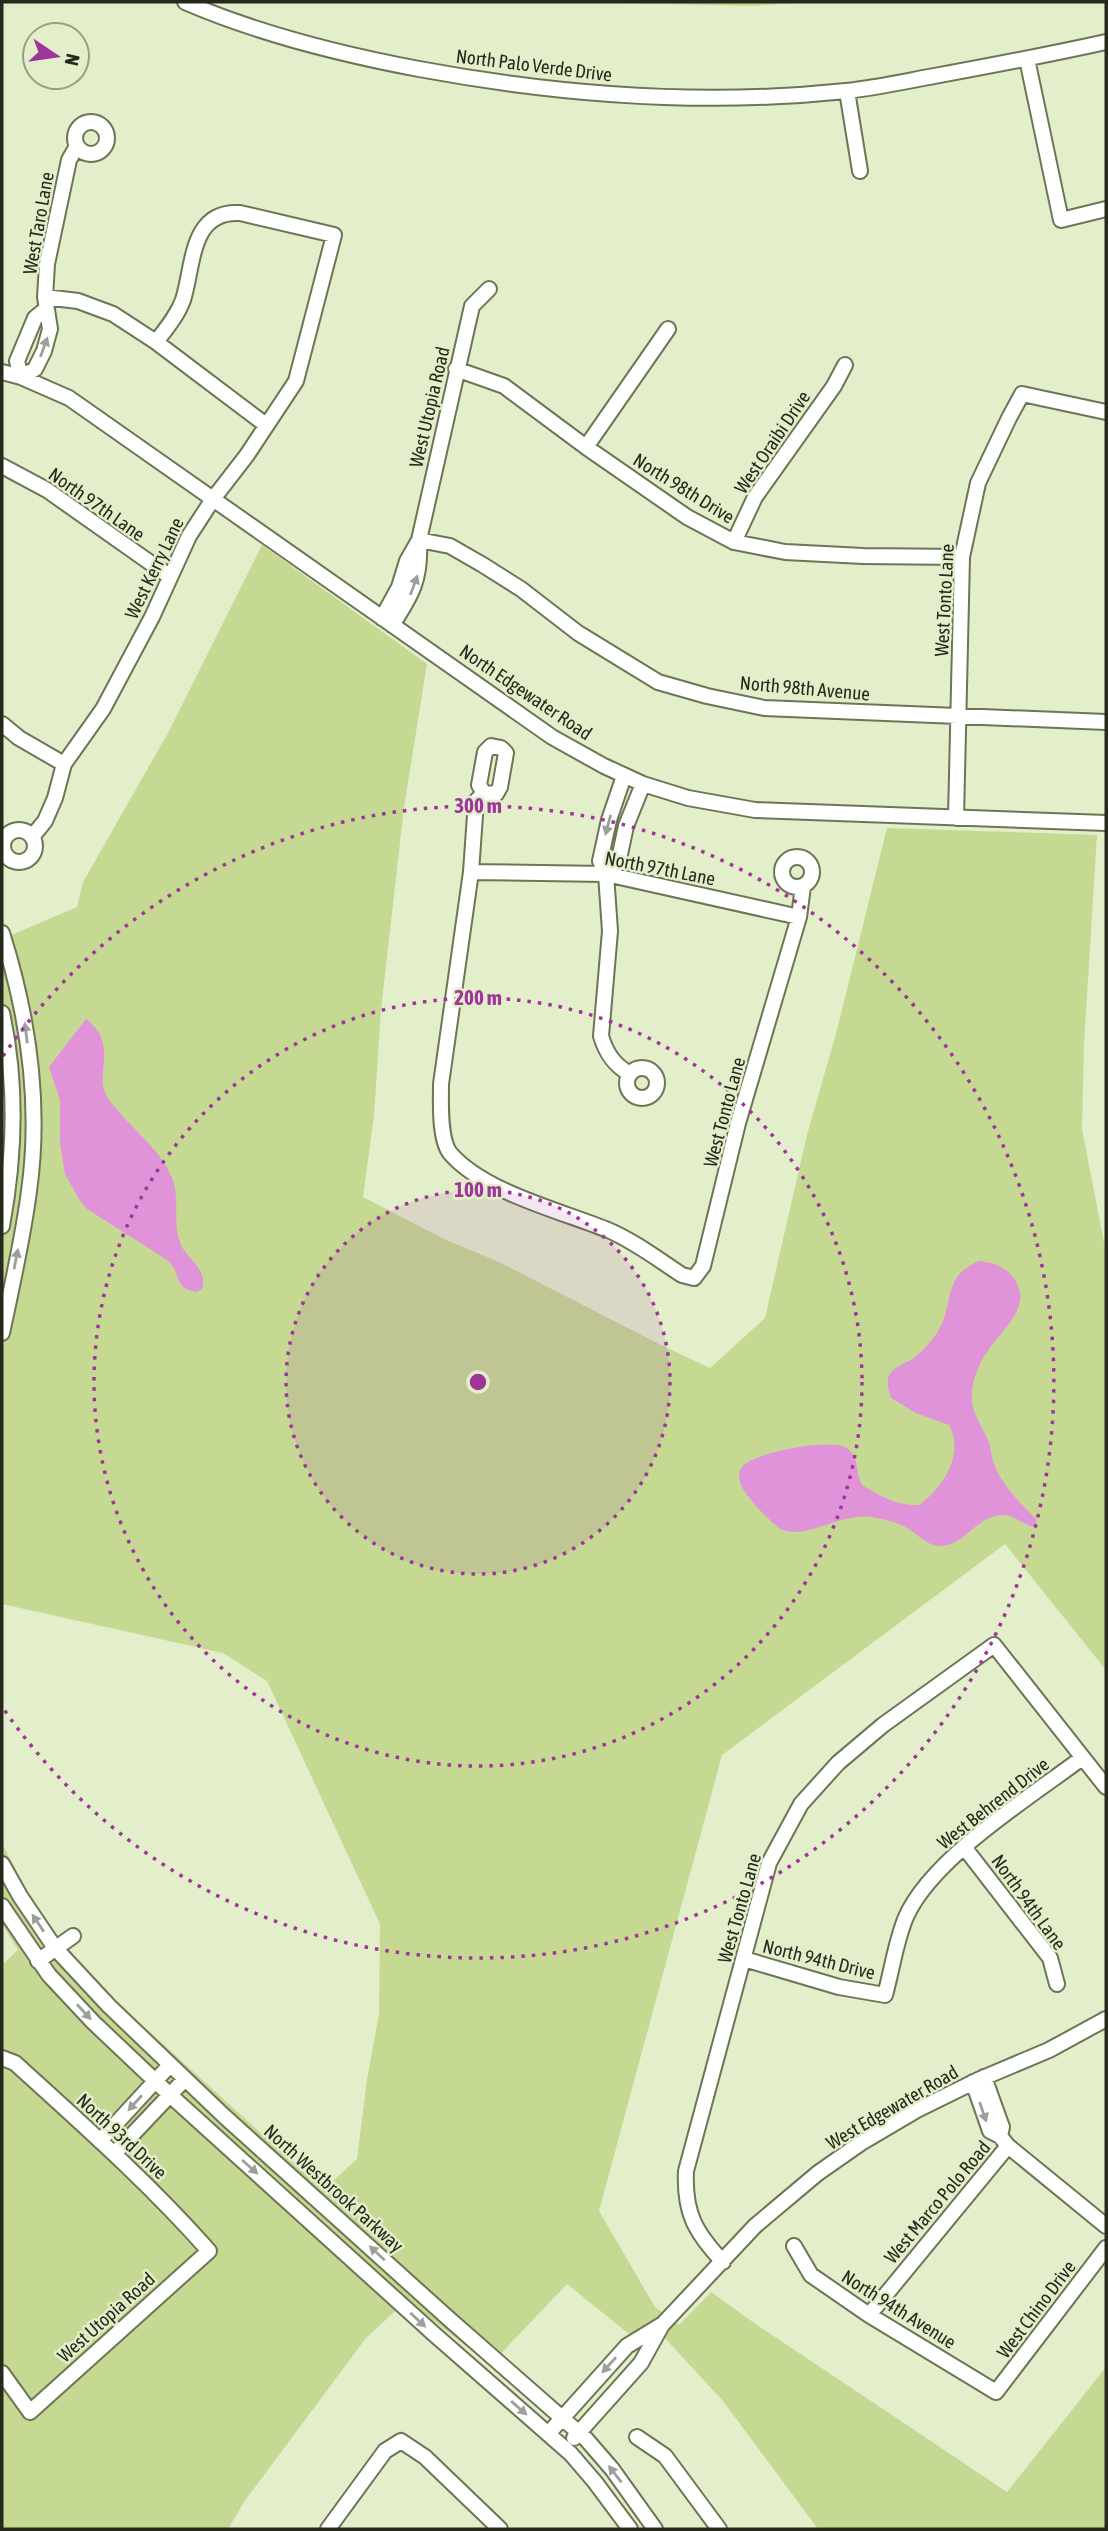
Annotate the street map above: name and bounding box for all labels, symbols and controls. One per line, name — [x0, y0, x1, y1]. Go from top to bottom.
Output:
north arrow — [21, 21, 91, 91]
street label: North Palo Verde Drive — [455, 45, 613, 85]
text: N — [61, 52, 85, 68]
street label: West Taro Lane — [18, 170, 58, 276]
one-way arrow — [39, 336, 50, 357]
street label: West Utopia Road — [404, 345, 454, 469]
street label: West Oraibi Drive — [730, 387, 814, 497]
street label: North 98th Drive — [629, 448, 739, 528]
street label: North 97th Lane — [45, 463, 149, 545]
street label: West Kerry Lane — [120, 514, 188, 622]
street label: West Tonto Lane — [930, 543, 958, 657]
one-way arrow — [409, 574, 420, 595]
street label: North Edgewater Road — [456, 640, 596, 744]
street label: North 98th Avenue — [739, 671, 871, 705]
text: 300 m — [454, 793, 502, 817]
one-way arrow — [602, 814, 613, 836]
street label: North 97th Lane — [603, 847, 717, 889]
text: 200 m — [454, 985, 502, 1009]
one-way arrow — [20, 1022, 31, 1044]
street label: West Tonto Lane — [699, 1055, 749, 1169]
text: 100 m — [454, 1177, 502, 1201]
one-way arrow — [11, 1248, 22, 1270]
centre of rings — [466, 1370, 490, 1394]
street label: West Behrend Drive — [933, 1753, 1053, 1853]
street label: North 94th Lane — [987, 1850, 1071, 1954]
street label: West Tonto Lane — [713, 1851, 765, 1965]
one-way arrow — [32, 1913, 45, 1932]
street label: North 94th Drive — [761, 1934, 877, 1984]
one-way arrow — [75, 2003, 92, 2020]
street label: West Edgewater Road — [822, 2060, 962, 2154]
street label: North 93rd Drive — [73, 2089, 171, 2183]
one-way arrow — [127, 2094, 143, 2112]
one-way arrow — [978, 2102, 989, 2123]
street label: North Westbrook Parkway — [260, 2120, 408, 2256]
street label: West Marco Polo Road — [879, 2136, 995, 2268]
one-way arrow — [241, 2159, 258, 2174]
one-way arrow — [369, 2245, 386, 2261]
street label: West Chino Drive — [992, 2256, 1080, 2362]
street label: North 94th Avenue — [838, 2265, 960, 2353]
street label: West Utopia Road — [53, 2268, 159, 2366]
one-way arrow — [409, 2312, 427, 2328]
one-way arrow — [602, 2357, 618, 2374]
one-way arrow — [510, 2400, 528, 2416]
one-way arrow — [609, 2465, 623, 2483]

